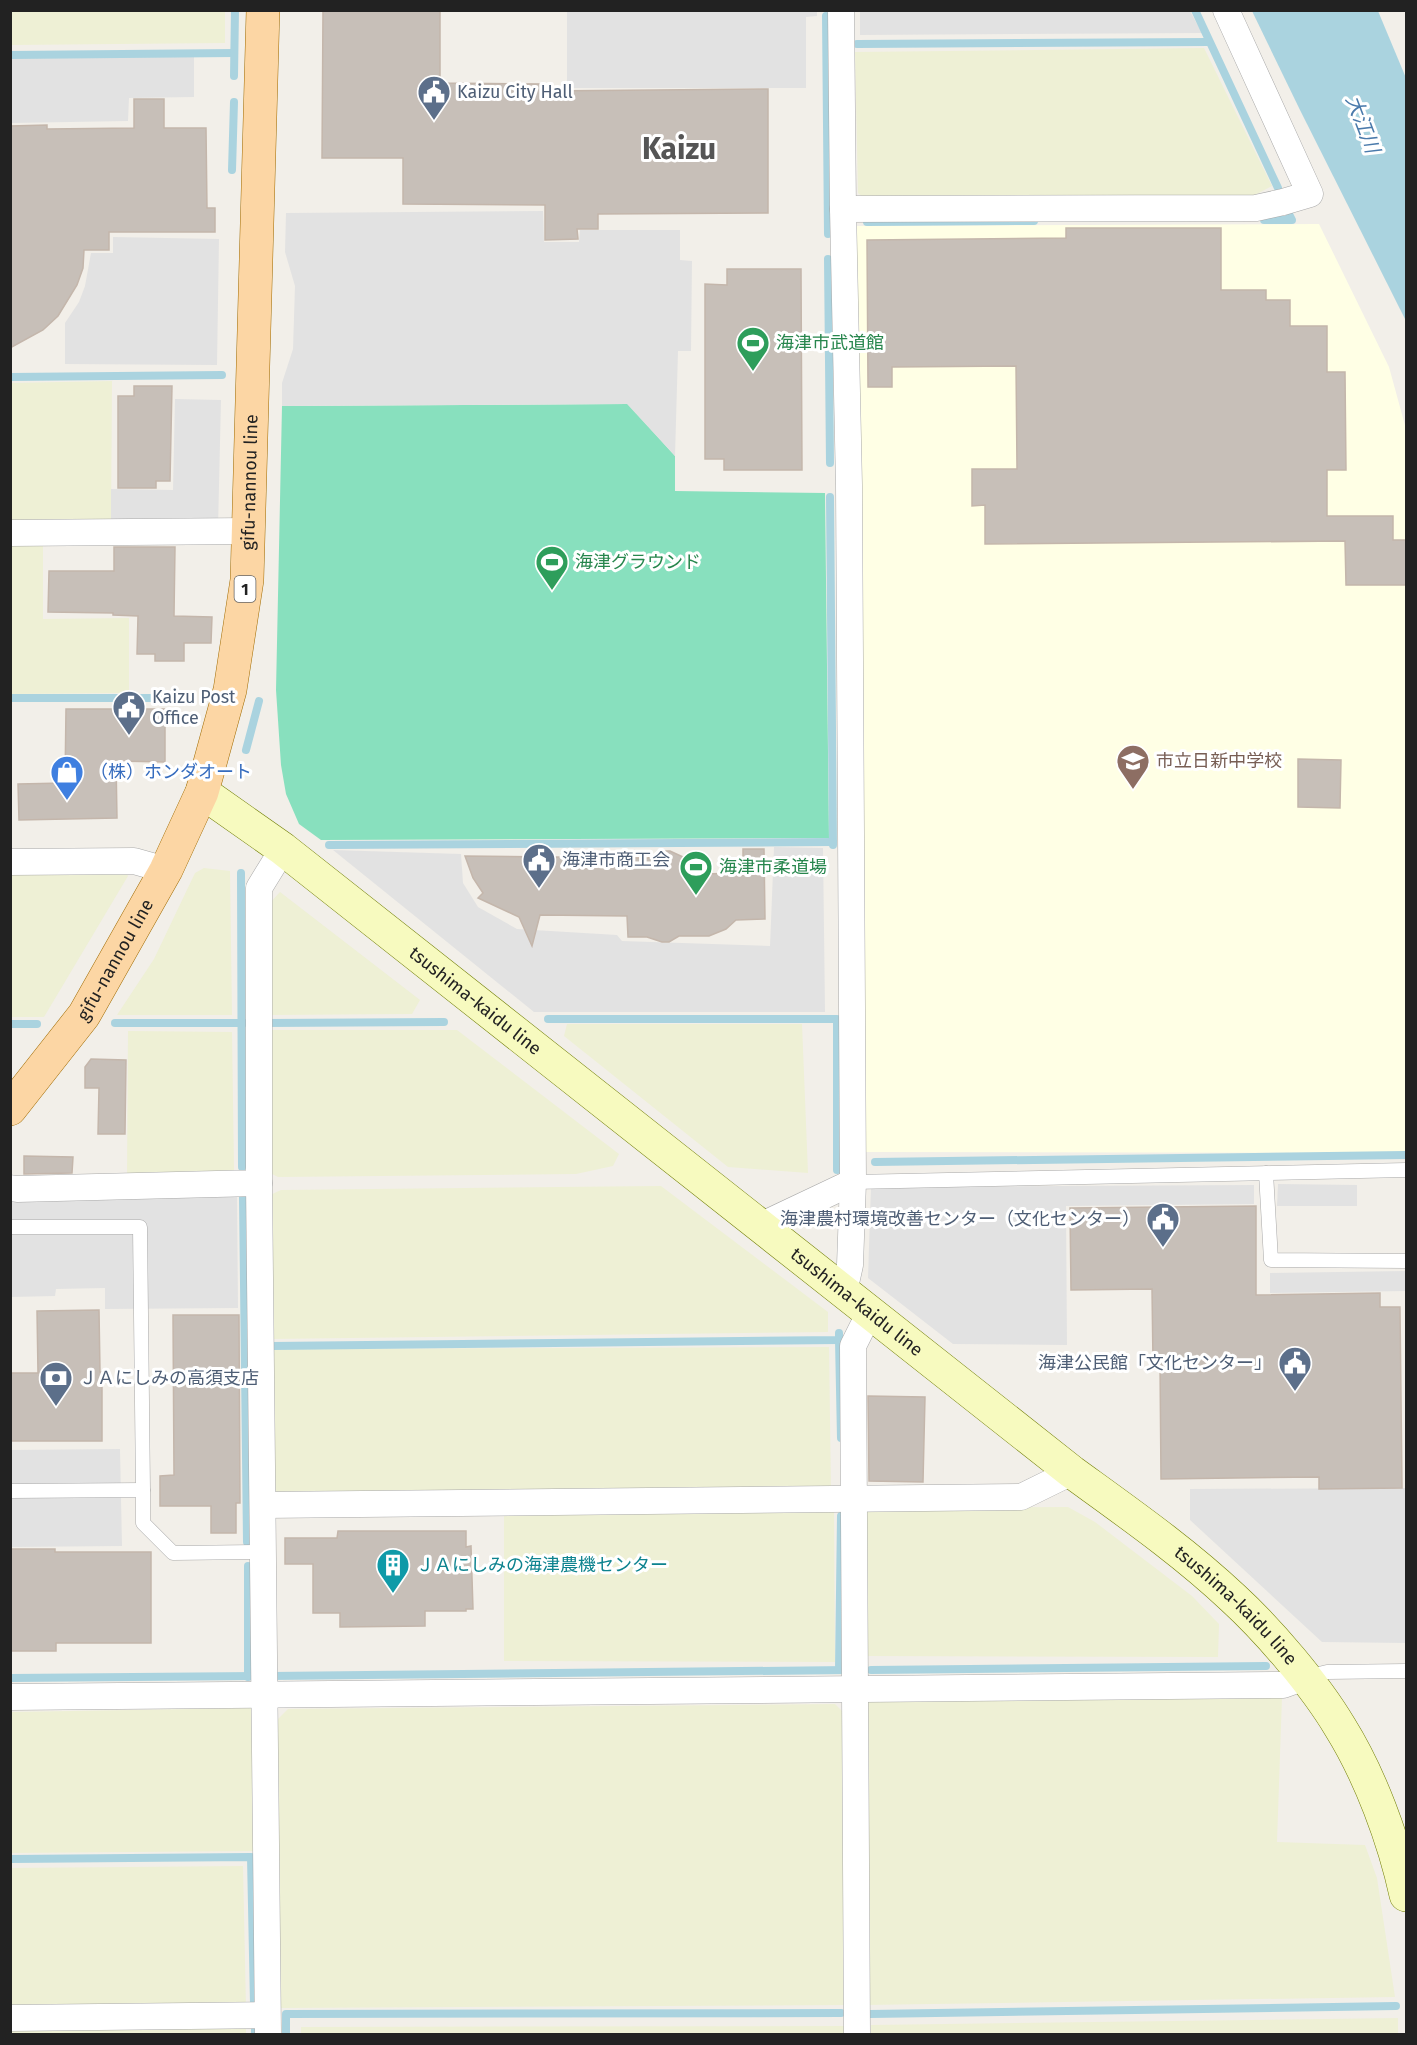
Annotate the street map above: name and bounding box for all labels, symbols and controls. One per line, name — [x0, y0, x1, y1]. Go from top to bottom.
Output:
public building icon: Kaizu City Hall — [416, 74, 452, 121]
place label: Kaizu City Hall — [457, 81, 573, 103]
water label: 大江川 — [1341, 92, 1386, 158]
district label: Kaizu — [642, 131, 716, 167]
sports icon: 海津市武道館 — [735, 325, 771, 372]
place label: 海津市武道館 — [776, 332, 884, 354]
street label: gifu-nannou line — [237, 414, 263, 551]
sports icon: 海津グラウンド — [534, 544, 570, 591]
place label: 海津グラウンド — [575, 551, 701, 573]
road number: 1 — [234, 576, 256, 602]
place label: Kaizu Post Office — [152, 686, 236, 729]
public building icon: Kaizu Post Office — [111, 689, 147, 736]
school or university icon: 市立日新中学校 — [1115, 743, 1151, 790]
place label: 市立日新中学校 — [1156, 750, 1282, 772]
shop icon: （株）ホンダオート — [49, 754, 85, 801]
place label: （株）ホンダオート — [90, 761, 252, 783]
public building icon: 海津市商工会 — [521, 842, 557, 889]
place label: 海津市商工会 — [562, 849, 670, 871]
sports icon: 海津市柔道場 — [678, 849, 714, 896]
place label: 海津市柔道場 — [719, 856, 827, 878]
street label: gifu-nannou line — [72, 895, 158, 1026]
street label: tsushima-kaidu line — [405, 942, 546, 1060]
public building icon: 海津農村環境改善センター（文化センター） — [1145, 1201, 1181, 1248]
place label: 海津農村環境改善センター（文化センター） — [780, 1208, 1140, 1230]
street label: tsushima-kaidu line — [786, 1243, 927, 1361]
public building icon: 海津公民館「文化センター」 — [1277, 1345, 1313, 1392]
place label: 海津公民館「文化センター」 — [1038, 1352, 1272, 1374]
bank icon: ＪＡにしみの高須支店 — [38, 1360, 74, 1407]
place label: ＪＡにしみの高須支店 — [79, 1367, 259, 1389]
street label: tsushima-kaidu line — [1170, 1541, 1302, 1669]
building icon: ＪＡにしみの海津農機センター — [375, 1547, 411, 1594]
place label: ＪＡにしみの海津農機センター — [416, 1554, 668, 1576]

